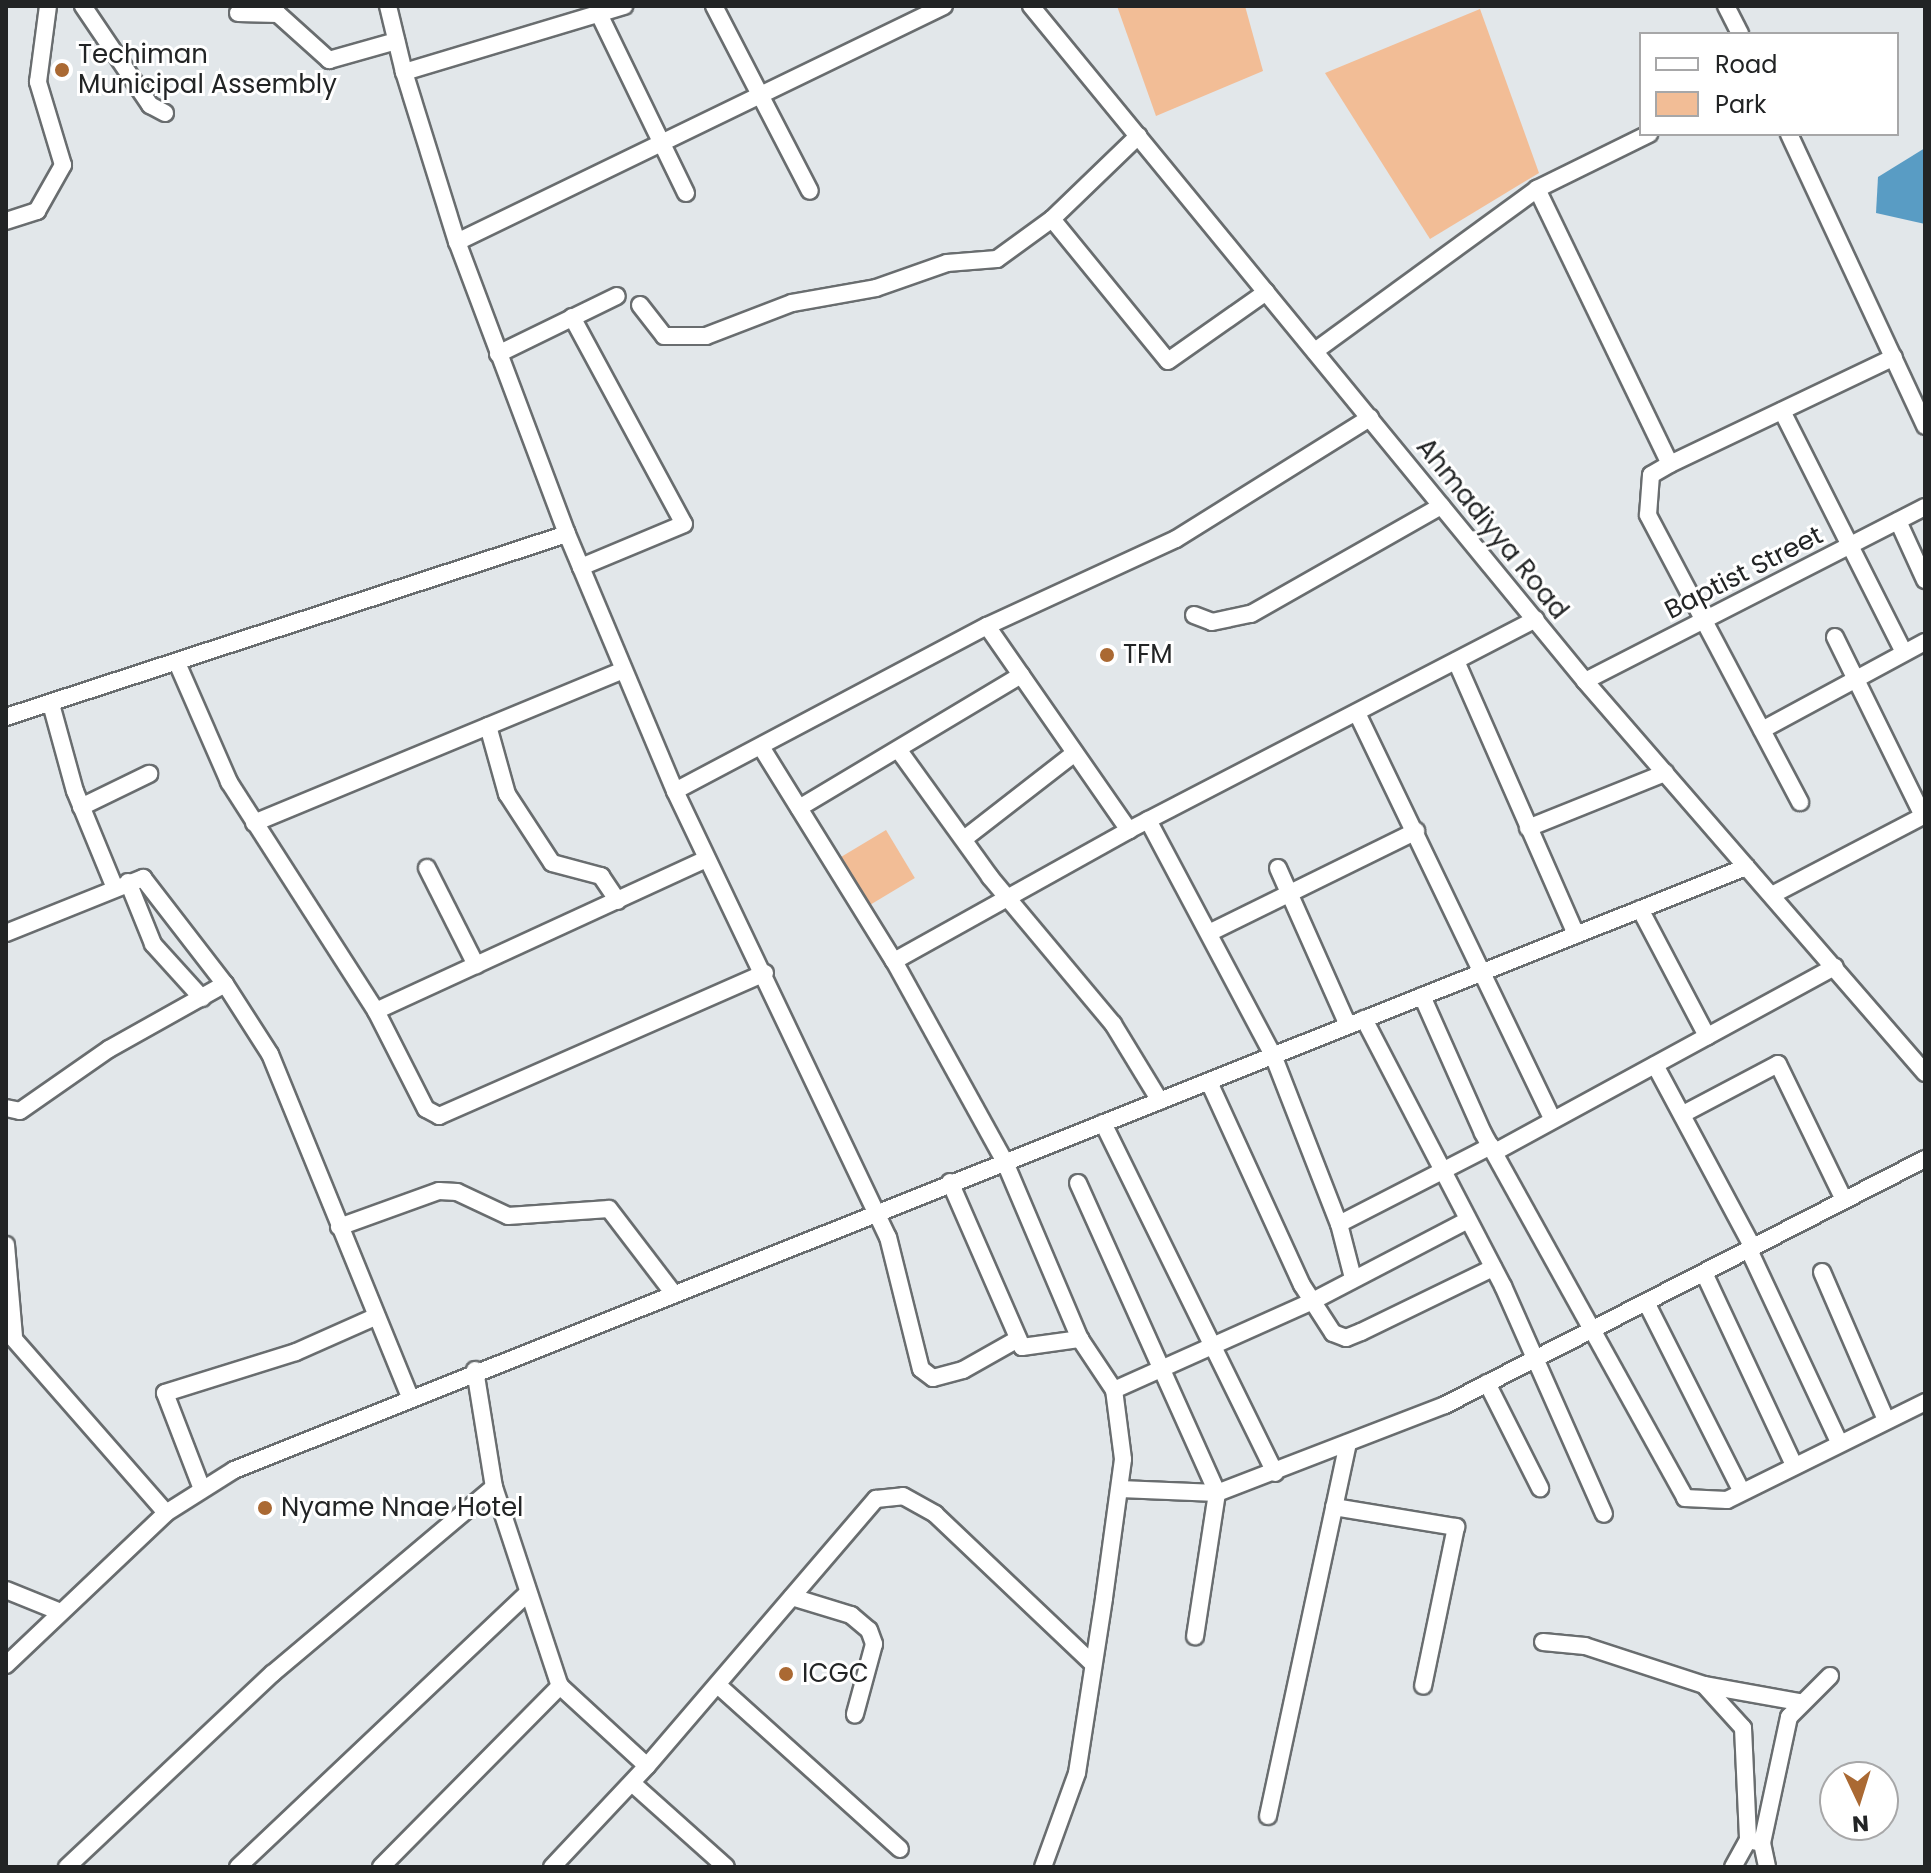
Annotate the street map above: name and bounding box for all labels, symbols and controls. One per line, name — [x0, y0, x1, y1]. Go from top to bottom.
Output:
legend — [1639, 32, 1899, 136]
place label: Techiman Municipal Assembly — [78, 39, 337, 100]
text: Road — [1715, 48, 1777, 81]
marker: Techiman Municipal Assembly — [53, 61, 71, 79]
text: Park — [1715, 88, 1766, 121]
street label: Ahmadiyya Road — [1409, 432, 1575, 626]
street label: Baptist Street — [1660, 520, 1828, 626]
place label: TFM — [1123, 639, 1173, 671]
marker: TFM — [1098, 646, 1116, 664]
place label: Nyame Nnae Hotel — [281, 1492, 524, 1524]
marker: Nyame Nnae Hotel — [256, 1499, 274, 1517]
place label: ICGC — [802, 1658, 869, 1690]
marker: ICGC — [777, 1665, 795, 1683]
north arrow — [1819, 1761, 1899, 1841]
text: N — [1851, 1807, 1870, 1839]

